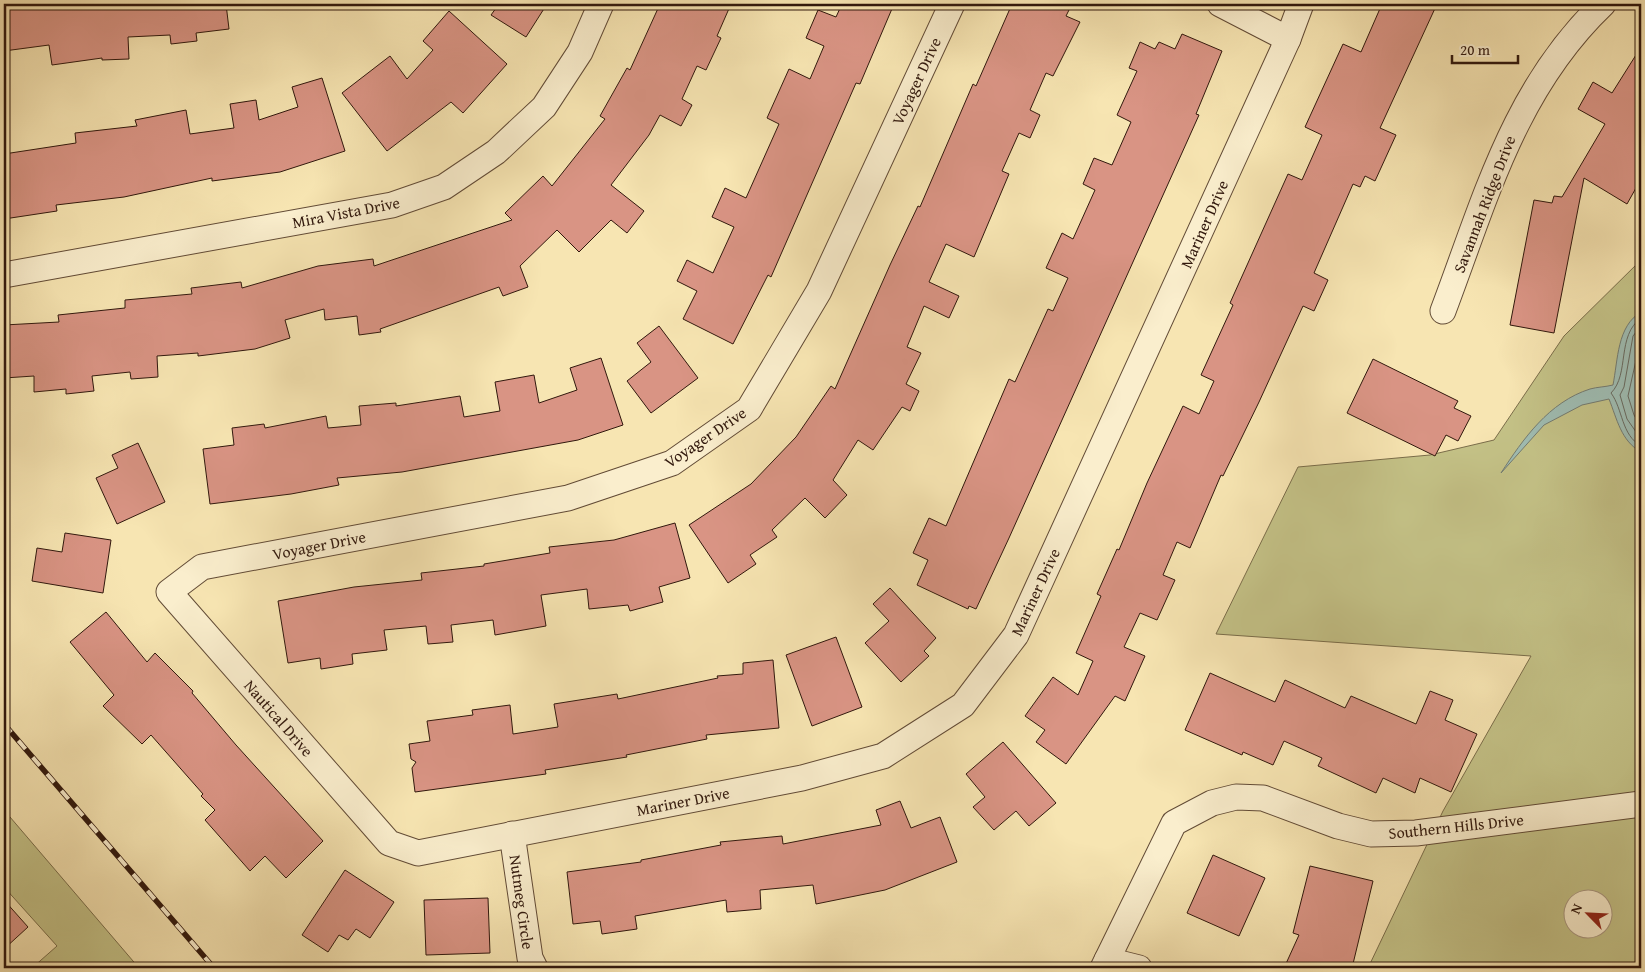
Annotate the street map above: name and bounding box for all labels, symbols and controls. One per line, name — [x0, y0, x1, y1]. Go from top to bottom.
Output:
scale bar — [1452, 32, 1519, 64]
street label: Voyager Drive — [885, 33, 947, 129]
text: 20 m — [1460, 39, 1491, 60]
street label: Savannah Ridge Drive — [1447, 132, 1521, 276]
street label: Mariner Drive — [1174, 176, 1234, 272]
street label: Mira Vista Drive — [290, 190, 402, 234]
street label: Voyager Drive — [659, 401, 751, 473]
street label: Voyager Drive — [270, 524, 368, 566]
street label: Mariner Drive — [1004, 544, 1066, 640]
street label: Nautical Drive — [239, 674, 319, 762]
street label: Mariner Drive — [634, 780, 732, 822]
street label: Southern Hills Drive — [1387, 807, 1525, 845]
street label: Nutmeg Circle — [503, 853, 541, 951]
north arrow — [1562, 890, 1612, 940]
text: N — [1565, 900, 1587, 917]

